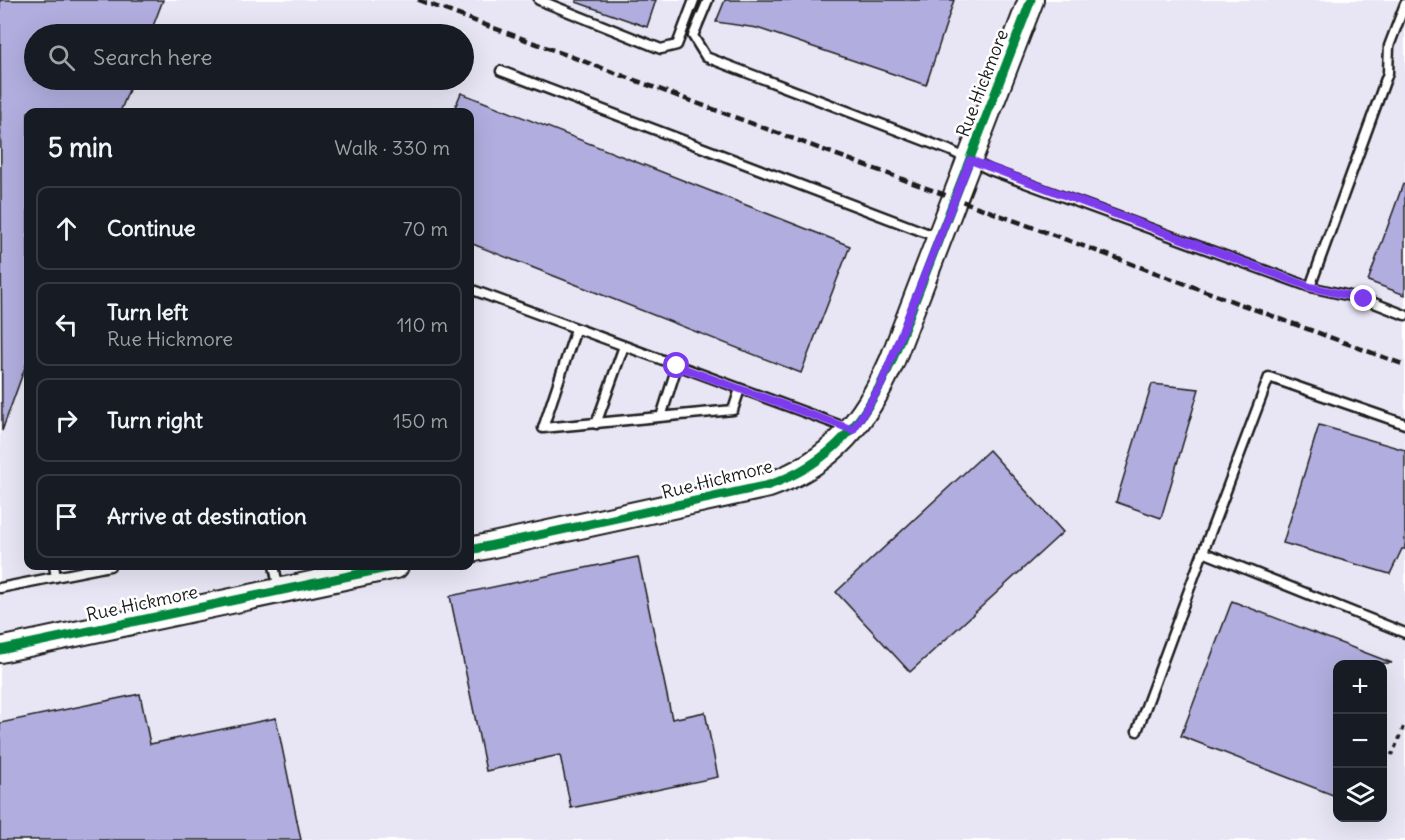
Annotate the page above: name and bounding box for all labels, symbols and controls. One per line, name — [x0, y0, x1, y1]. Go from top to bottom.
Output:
search box — [24, 24, 474, 90]
street label: Rue Hickmore — [951, 26, 1013, 140]
icon: search — [45, 41, 78, 74]
text: Search here — [93, 43, 212, 71]
text: 5 min — [48, 131, 113, 164]
text: Walk · 330 m — [334, 135, 450, 160]
icon: ahead — [50, 212, 83, 245]
text: Continue — [107, 214, 196, 242]
text: 70 m — [403, 216, 448, 241]
route end — [1350, 285, 1376, 311]
text: Turn left — [107, 298, 188, 326]
icon: left — [50, 308, 83, 341]
text: 110 m — [397, 312, 448, 337]
text: Rue Hickmore — [107, 326, 233, 351]
route start — [663, 352, 689, 378]
icon: right — [50, 404, 83, 437]
text: Turn right — [107, 406, 203, 434]
text: 150 m — [393, 408, 448, 433]
street label: Rue Hickmore — [659, 454, 775, 504]
icon: arrive — [50, 500, 83, 533]
text: Arrive at destination — [107, 502, 307, 530]
street label: Rue Hickmore — [84, 580, 200, 626]
map controls — [1333, 660, 1387, 822]
button: + — [1333, 660, 1387, 714]
button: − — [1333, 714, 1387, 768]
button: layers — [1333, 768, 1387, 822]

